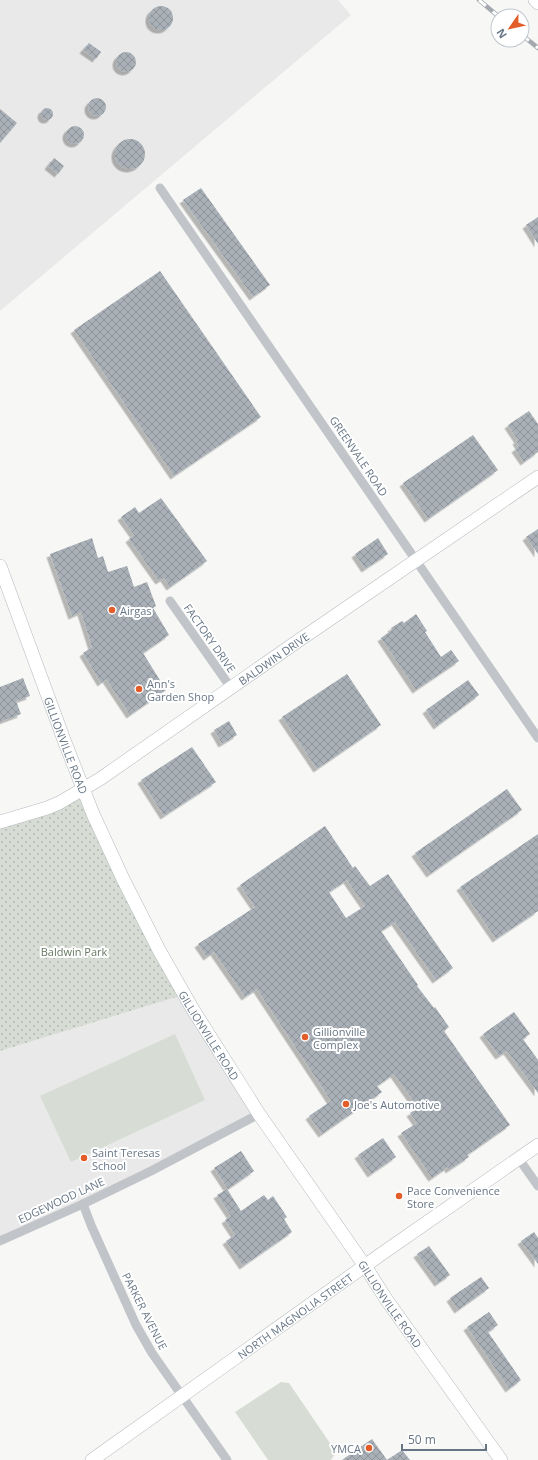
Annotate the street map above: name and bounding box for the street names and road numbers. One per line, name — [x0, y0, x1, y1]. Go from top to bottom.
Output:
street label: GREENVALE ROAD — [327, 413, 391, 499]
street label: FACTORY DRIVE — [181, 601, 239, 675]
street label: BALDWIN DRIVE — [235, 628, 312, 688]
street label: GILLIONVILLE ROAD — [41, 694, 92, 796]
street label: GILLIONVILLE ROAD — [176, 988, 243, 1083]
street label: EDGEWOOD LANE — [16, 1173, 106, 1227]
street label: GILLIONVILLE ROAD — [355, 1257, 426, 1350]
street label: NORTH MAGNOLIA STREET — [234, 1269, 356, 1362]
street label: PARKER AVENUE — [119, 1270, 171, 1352]

